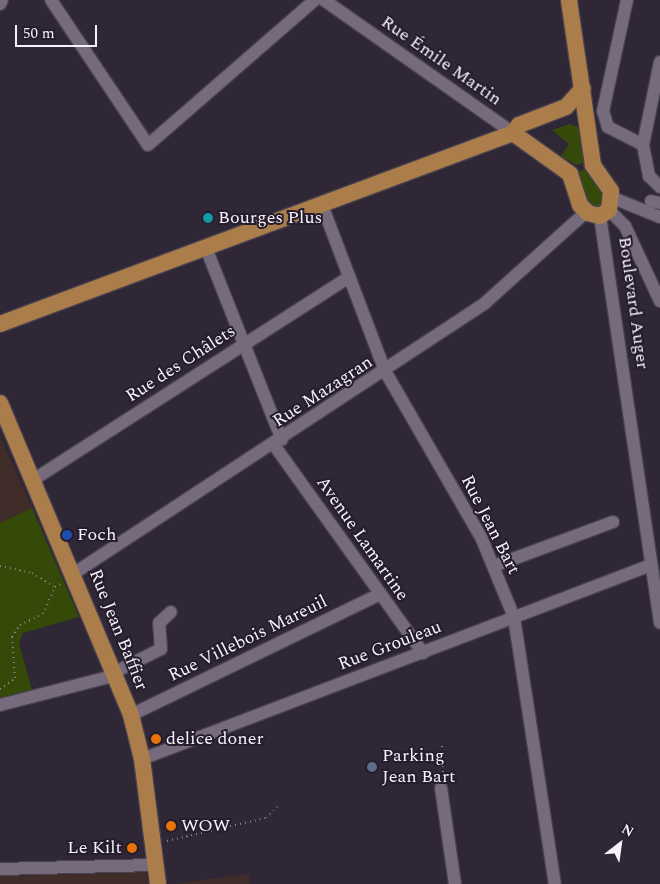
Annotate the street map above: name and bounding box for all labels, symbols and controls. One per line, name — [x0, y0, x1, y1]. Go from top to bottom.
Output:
street label: Rue Émile Martin — [377, 11, 505, 111]
scale bar — [18, 15, 100, 47]
text: 50 m — [23, 22, 55, 45]
place label: Bourges Plus — [218, 207, 322, 229]
marker: Bourges Plus — [202, 212, 214, 224]
street label: Boulevard Auger — [613, 235, 653, 371]
street label: Rue des Châlets — [122, 320, 240, 408]
street label: Rue Mazagran — [269, 352, 377, 432]
street label: Rue Jean Bart — [456, 472, 524, 578]
street label: Avenue Lamartine — [311, 473, 413, 605]
place label: Foch — [77, 524, 116, 546]
marker: Foch — [61, 529, 73, 541]
street label: Rue Jean Baffier — [84, 566, 152, 694]
street label: Rue Villebois Mareuil — [165, 591, 331, 687]
street label: Rue Grouleau — [335, 616, 445, 676]
place label: delice doner — [166, 728, 264, 750]
marker: delice doner — [150, 733, 162, 745]
place label: Parking Jean Bart — [382, 746, 455, 789]
marker: Parking Jean Bart — [366, 761, 378, 773]
place label: WOW — [181, 815, 230, 837]
north arrow — [595, 819, 645, 869]
text: N — [618, 819, 638, 843]
marker: WOW — [165, 820, 177, 832]
place label: Le Kilt — [67, 837, 122, 859]
marker: Le Kilt — [126, 842, 138, 854]

